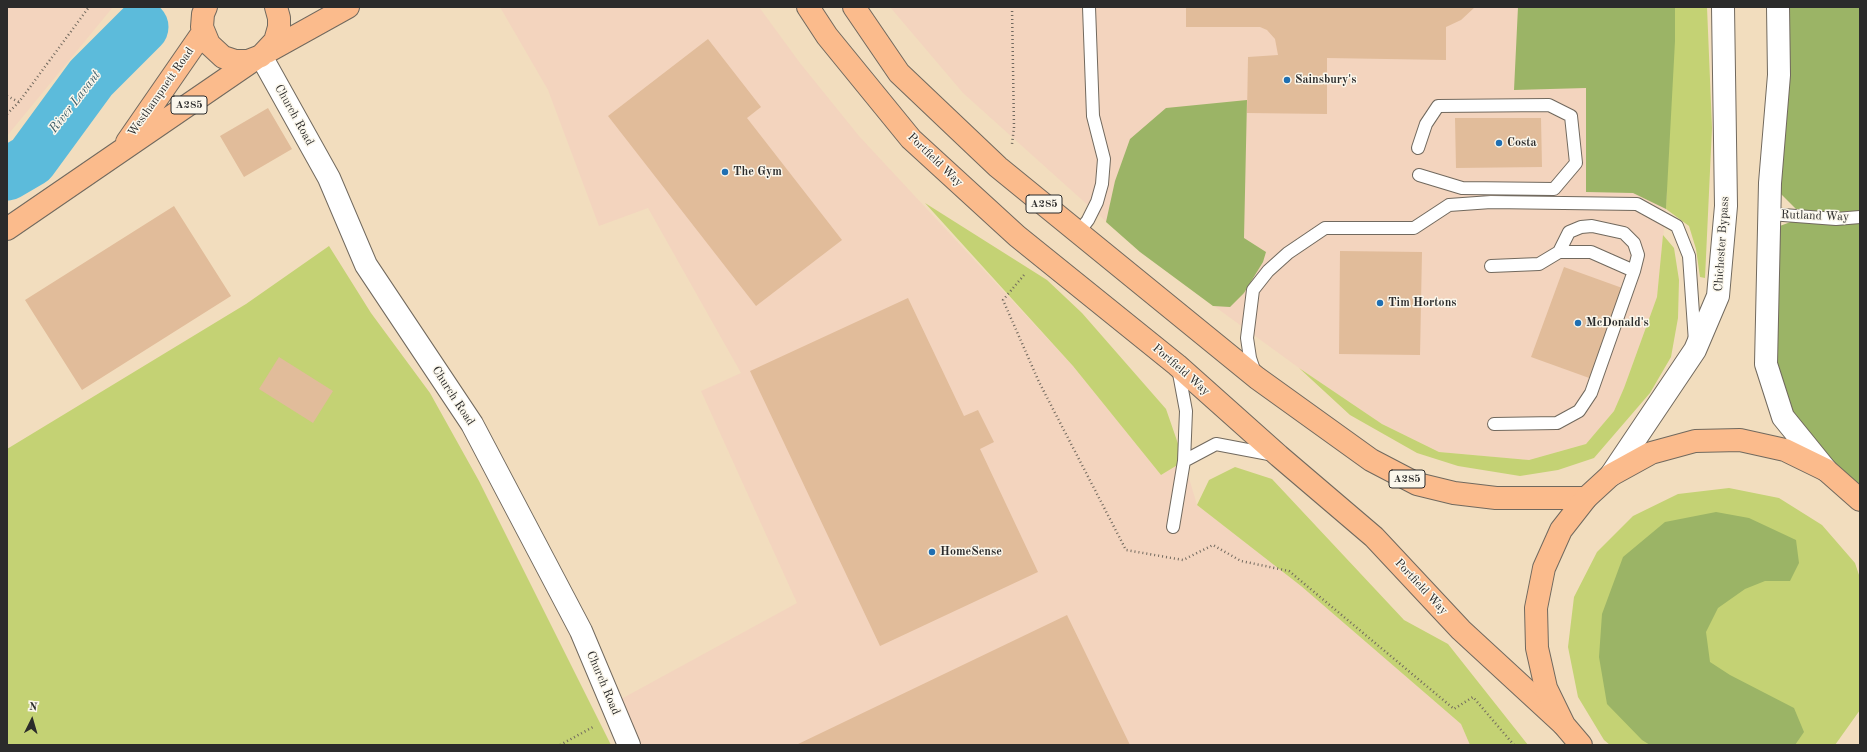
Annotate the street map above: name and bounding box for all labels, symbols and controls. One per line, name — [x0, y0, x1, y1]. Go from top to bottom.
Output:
street label: Westhampnett Road — [125, 45, 197, 139]
water label: River Lavant — [46, 68, 104, 136]
place label: Sainsbury's — [1295, 73, 1356, 87]
marker: Sainsbury's — [1282, 75, 1292, 85]
street label: Church Road — [271, 82, 317, 148]
road number: A285 — [171, 96, 207, 114]
street label: Portfield Way — [904, 130, 966, 190]
place label: Costa — [1507, 136, 1537, 150]
marker: Costa — [1494, 138, 1504, 148]
place label: The Gym — [733, 165, 782, 179]
marker: The Gym — [720, 167, 730, 177]
road number: A285 — [1026, 195, 1062, 213]
street label: Chichester Bypass — [1711, 196, 1733, 292]
street label: Rutland Way — [1781, 208, 1849, 224]
place label: Tim Hortons — [1388, 296, 1456, 310]
marker: Tim Hortons — [1375, 298, 1385, 308]
place label: McDonald's — [1586, 316, 1649, 330]
marker: McDonald's — [1573, 318, 1583, 328]
street label: Portfield Way — [1149, 341, 1213, 399]
street label: Church Road — [429, 364, 477, 428]
road number: A285 — [1389, 470, 1425, 488]
place label: HomeSense — [940, 545, 1002, 559]
marker: HomeSense — [927, 547, 937, 557]
street label: Portfield Way — [1391, 556, 1451, 618]
street label: Church Road — [583, 649, 623, 717]
north arrow — [12, 700, 52, 740]
text: N — [28, 702, 38, 713]

